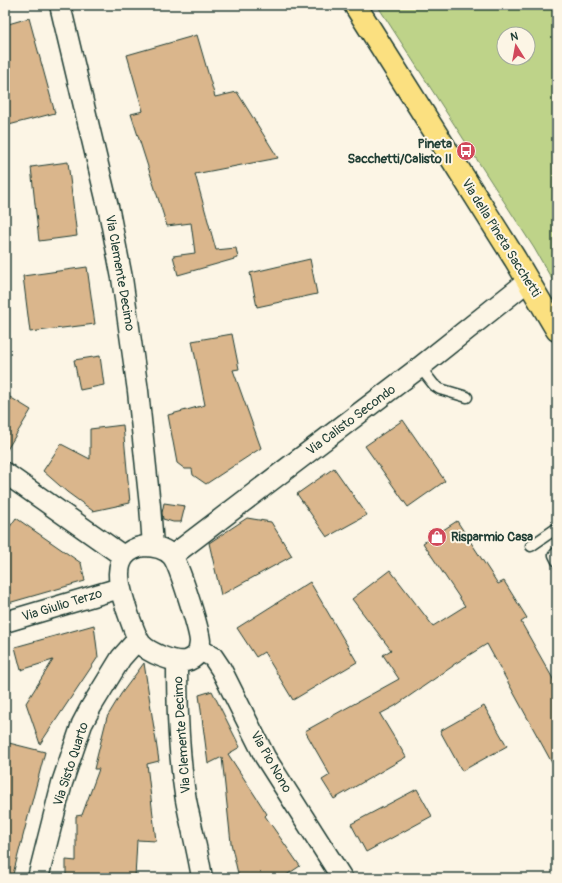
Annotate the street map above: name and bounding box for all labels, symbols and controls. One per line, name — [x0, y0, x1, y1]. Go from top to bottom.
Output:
north arrow — [496, 26, 536, 66]
text: N — [509, 29, 520, 44]
place label: Pineta Sacchetti/Calisto II — [348, 136, 452, 167]
bus stop icon: Pineta Sacchetti/Calisto II — [455, 140, 477, 162]
street label: Via della Pineta Sacchetti — [458, 176, 544, 300]
street label: Via Clemente Decimo — [102, 214, 138, 332]
street label: Via Calisto Secondo — [303, 381, 399, 459]
shop icon: Risparmio Casa — [426, 526, 448, 548]
place label: Risparmio Casa — [451, 529, 533, 545]
street label: Via Giulio Terzo — [20, 585, 104, 625]
street label: Via Clemente Decimo — [170, 676, 194, 794]
street label: Via Sisto Quarto — [50, 720, 92, 808]
street label: Via Pio Nono — [247, 728, 295, 796]

